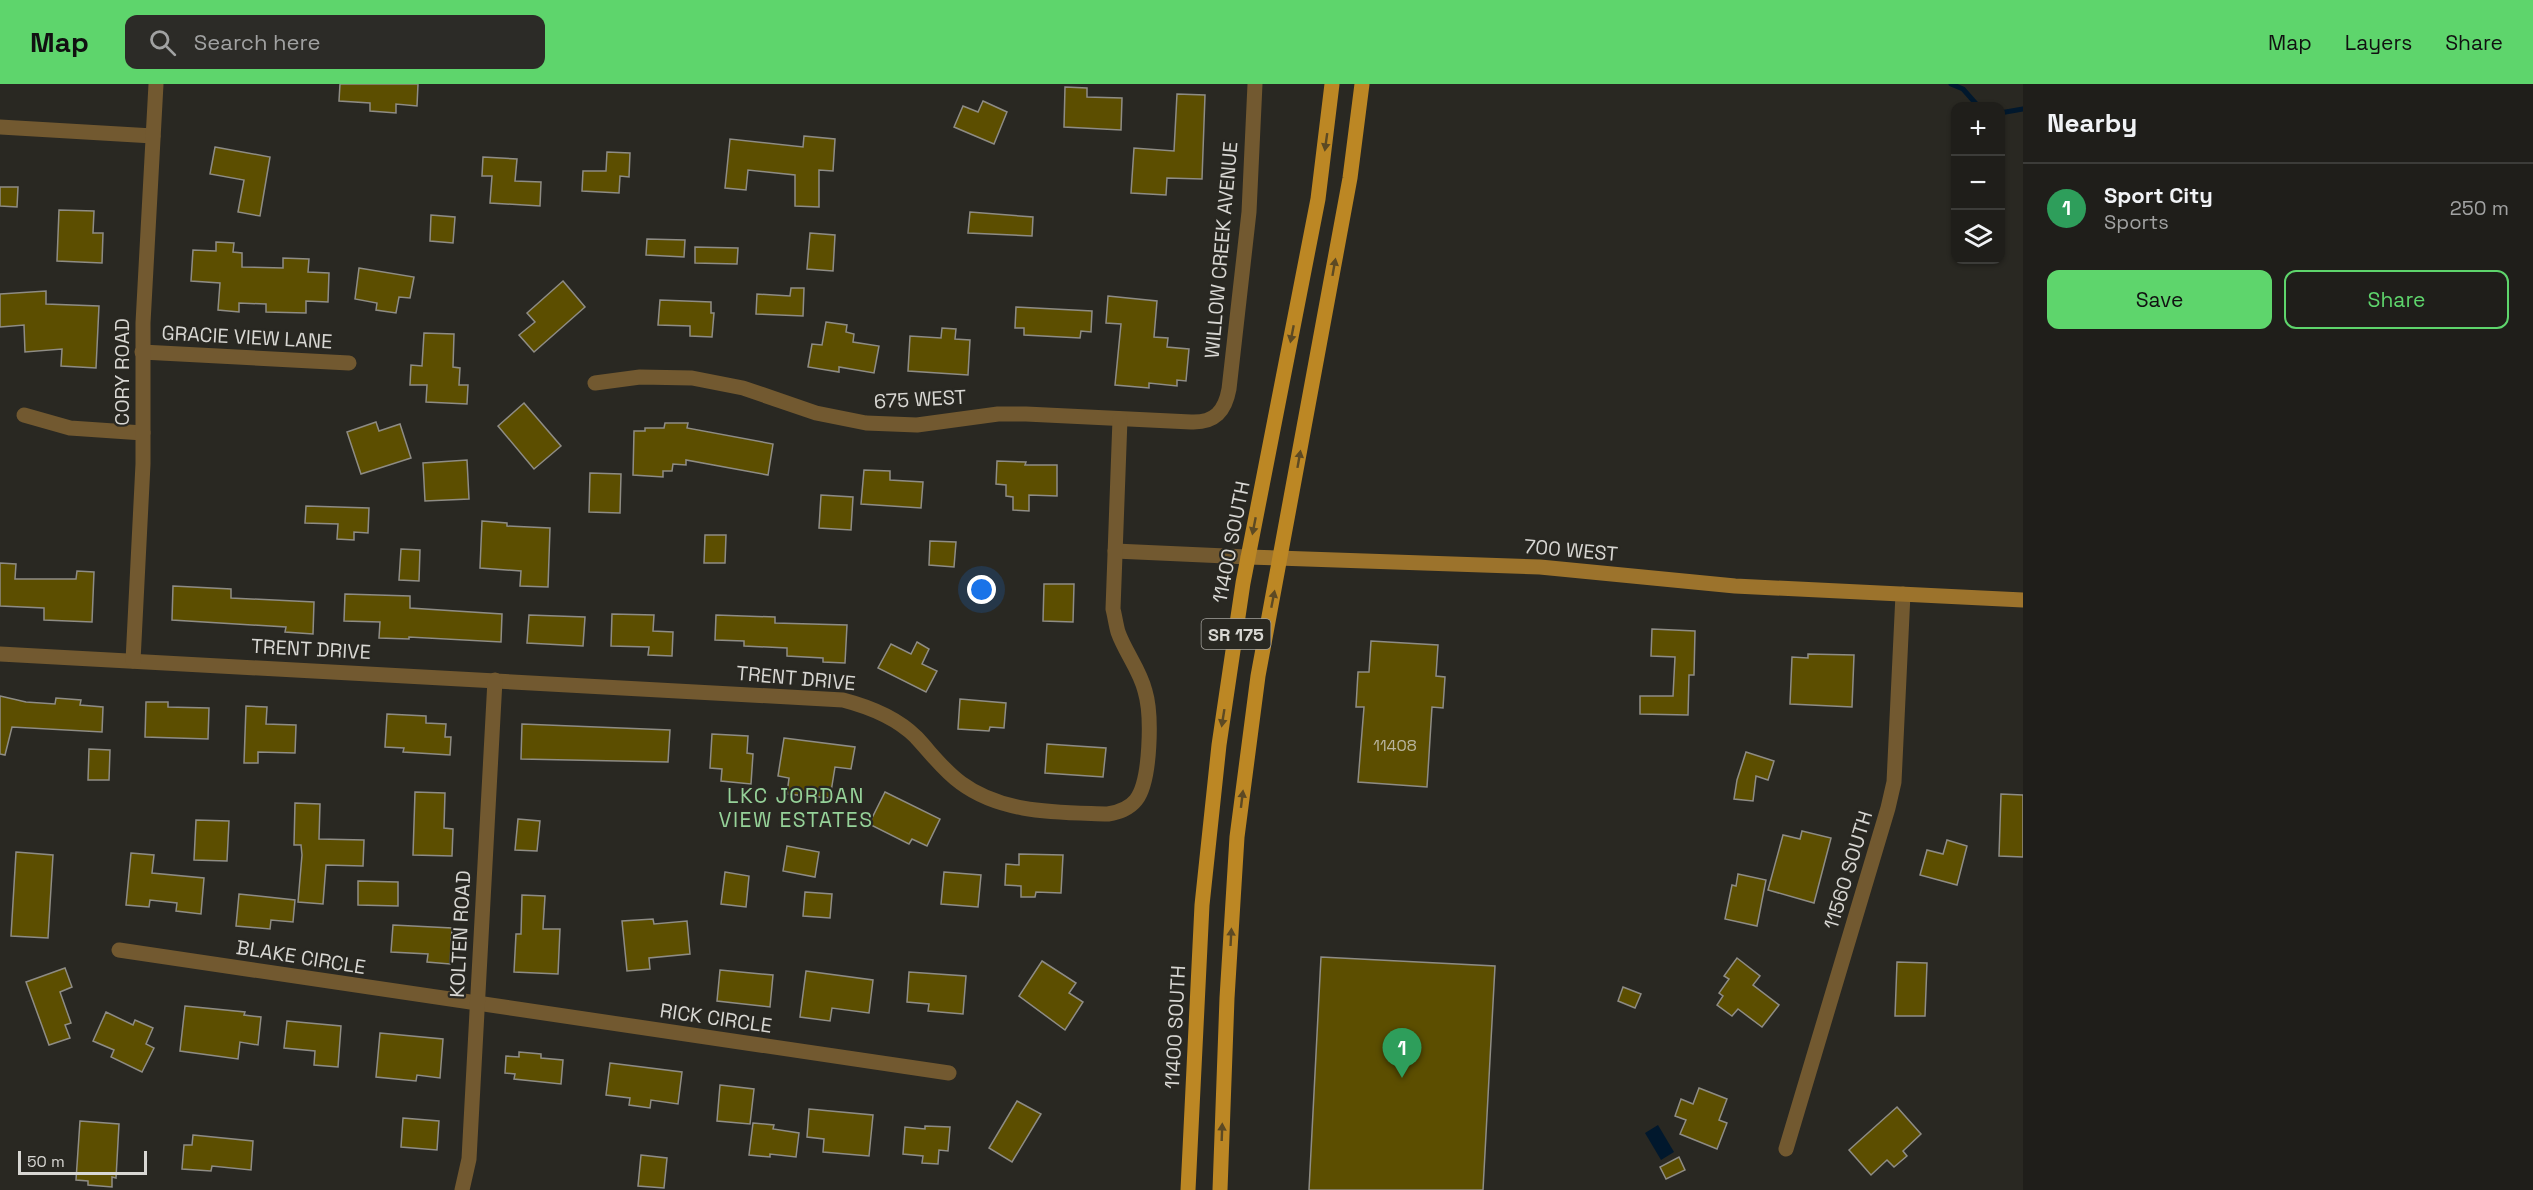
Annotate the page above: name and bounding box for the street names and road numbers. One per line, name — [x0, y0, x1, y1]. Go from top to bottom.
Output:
street label: WILLOW CREEK AVENUE — [1199, 140, 1243, 360]
street label: CORY ROAD — [109, 318, 135, 426]
street label: GRACIE VIEW LANE — [161, 320, 333, 354]
street label: 675 WEST — [873, 384, 967, 414]
street label: 11400 SOUTH — [1206, 479, 1256, 605]
street label: 700 WEST — [1523, 533, 1619, 567]
road number: SR 175 — [1202, 619, 1270, 649]
street label: TRENT DRIVE — [251, 633, 371, 665]
street label: TRENT DRIVE — [735, 660, 857, 696]
street label: 11560 SOUTH — [1818, 808, 1878, 932]
street label: KOLTEN ROAD — [444, 870, 476, 998]
street label: BLAKE CIRCLE — [234, 934, 368, 980]
street label: 11400 SOUTH — [1159, 964, 1191, 1090]
street label: RICK CIRCLE — [658, 997, 774, 1039]

